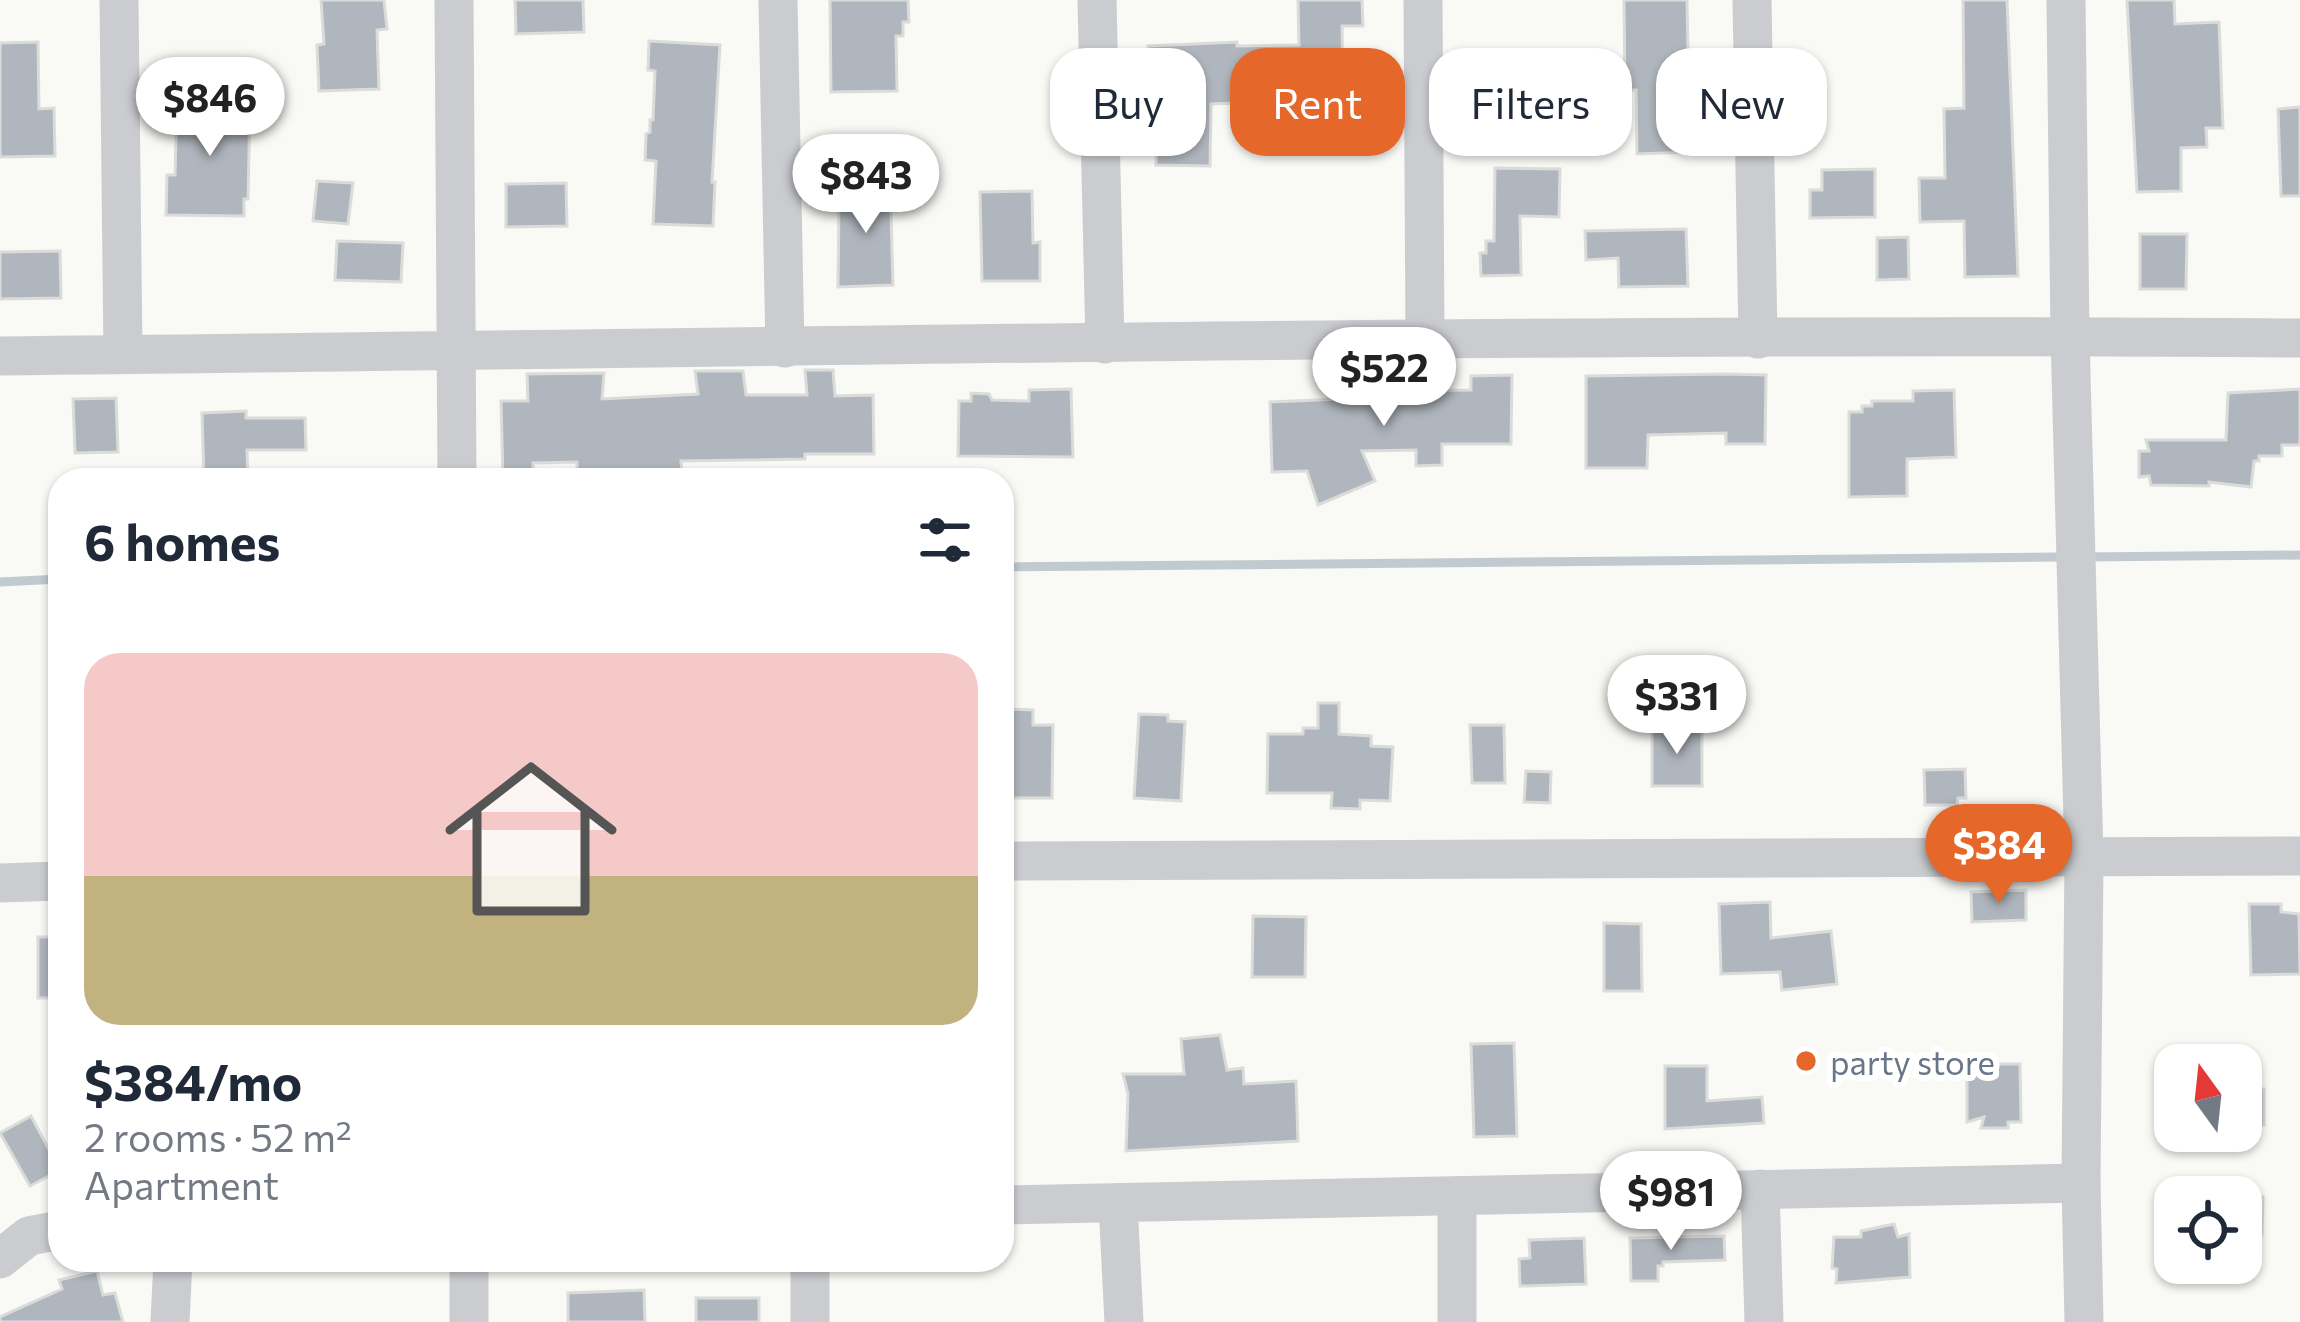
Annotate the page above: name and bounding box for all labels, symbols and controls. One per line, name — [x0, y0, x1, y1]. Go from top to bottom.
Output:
chip: Buy — [1050, 48, 1206, 156]
chip: Rent — [1230, 48, 1405, 156]
chip: Filters — [1429, 48, 1632, 156]
chip: New — [1656, 48, 1827, 156]
pin: $846 — [139, 57, 281, 159]
text: $846 — [163, 72, 257, 120]
pin: $843 — [795, 134, 937, 236]
text: $843 — [819, 149, 913, 197]
pin: $522 — [1313, 327, 1455, 429]
text: $522 — [1339, 342, 1429, 390]
icon: filters — [912, 507, 978, 573]
text: 6 homes — [84, 509, 280, 572]
pin: $331 — [1606, 655, 1748, 757]
text: $331 — [1634, 670, 1720, 718]
icon: home — [423, 731, 639, 947]
pin: $384 — [1928, 804, 2070, 906]
text: $384 — [1952, 819, 2046, 867]
place label: party store — [1830, 1041, 1995, 1082]
north arrow — [2154, 1044, 2262, 1152]
map controls — [2154, 1044, 2262, 1284]
marker: party store — [1793, 1048, 1819, 1074]
text: $384/mo — [84, 1049, 302, 1112]
text: 2 rooms · 52 m² — [84, 1112, 352, 1160]
pin: $981 — [1600, 1151, 1742, 1253]
text: Apartment — [84, 1160, 279, 1208]
text: $981 — [1627, 1166, 1715, 1214]
button: locate — [2154, 1176, 2262, 1284]

